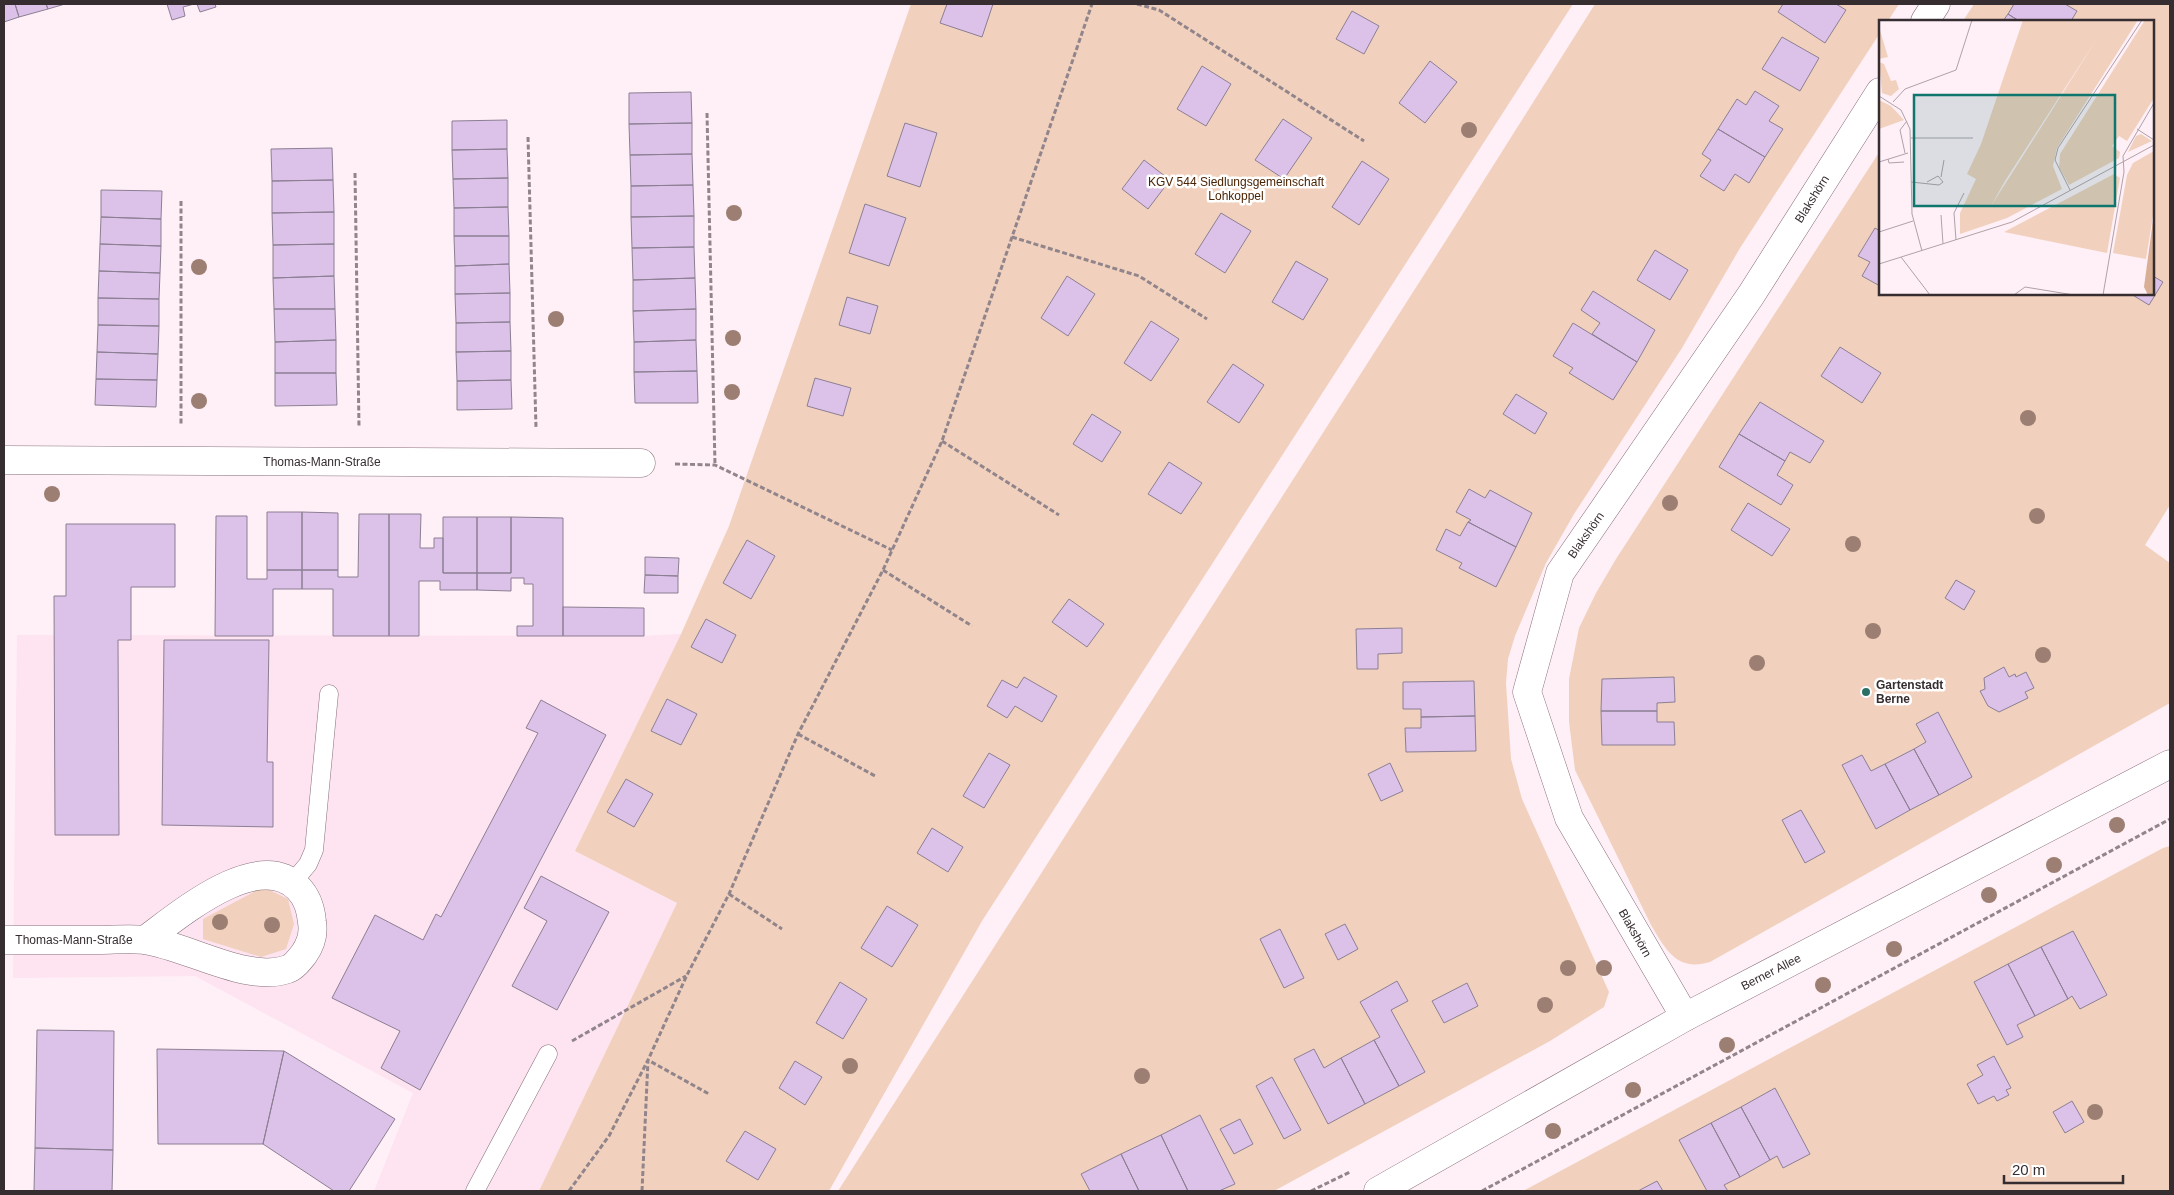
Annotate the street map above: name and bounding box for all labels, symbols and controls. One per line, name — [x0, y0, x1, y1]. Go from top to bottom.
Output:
inset map — [1879, 20, 2154, 295]
street label: Blakshörn — [1792, 173, 1832, 225]
park label: KGV 544 Siedlungsgemeinschaft Lohkoppel — [1148, 175, 1325, 203]
street label: Thomas-Mann-Straße — [263, 455, 381, 469]
street label: Blakshörn — [1565, 509, 1607, 561]
place label: Gartenstadt Berne — [1876, 678, 1943, 706]
marker: Gartenstadt Berne — [1860, 686, 1872, 698]
street label: Blakshörn — [1616, 906, 1654, 960]
street label: Thomas-Mann-Straße — [15, 933, 133, 947]
street label: Berner Allee — [1739, 951, 1804, 993]
scale bar — [2004, 1152, 2123, 1184]
text: 20 m — [2012, 1161, 2045, 1178]

